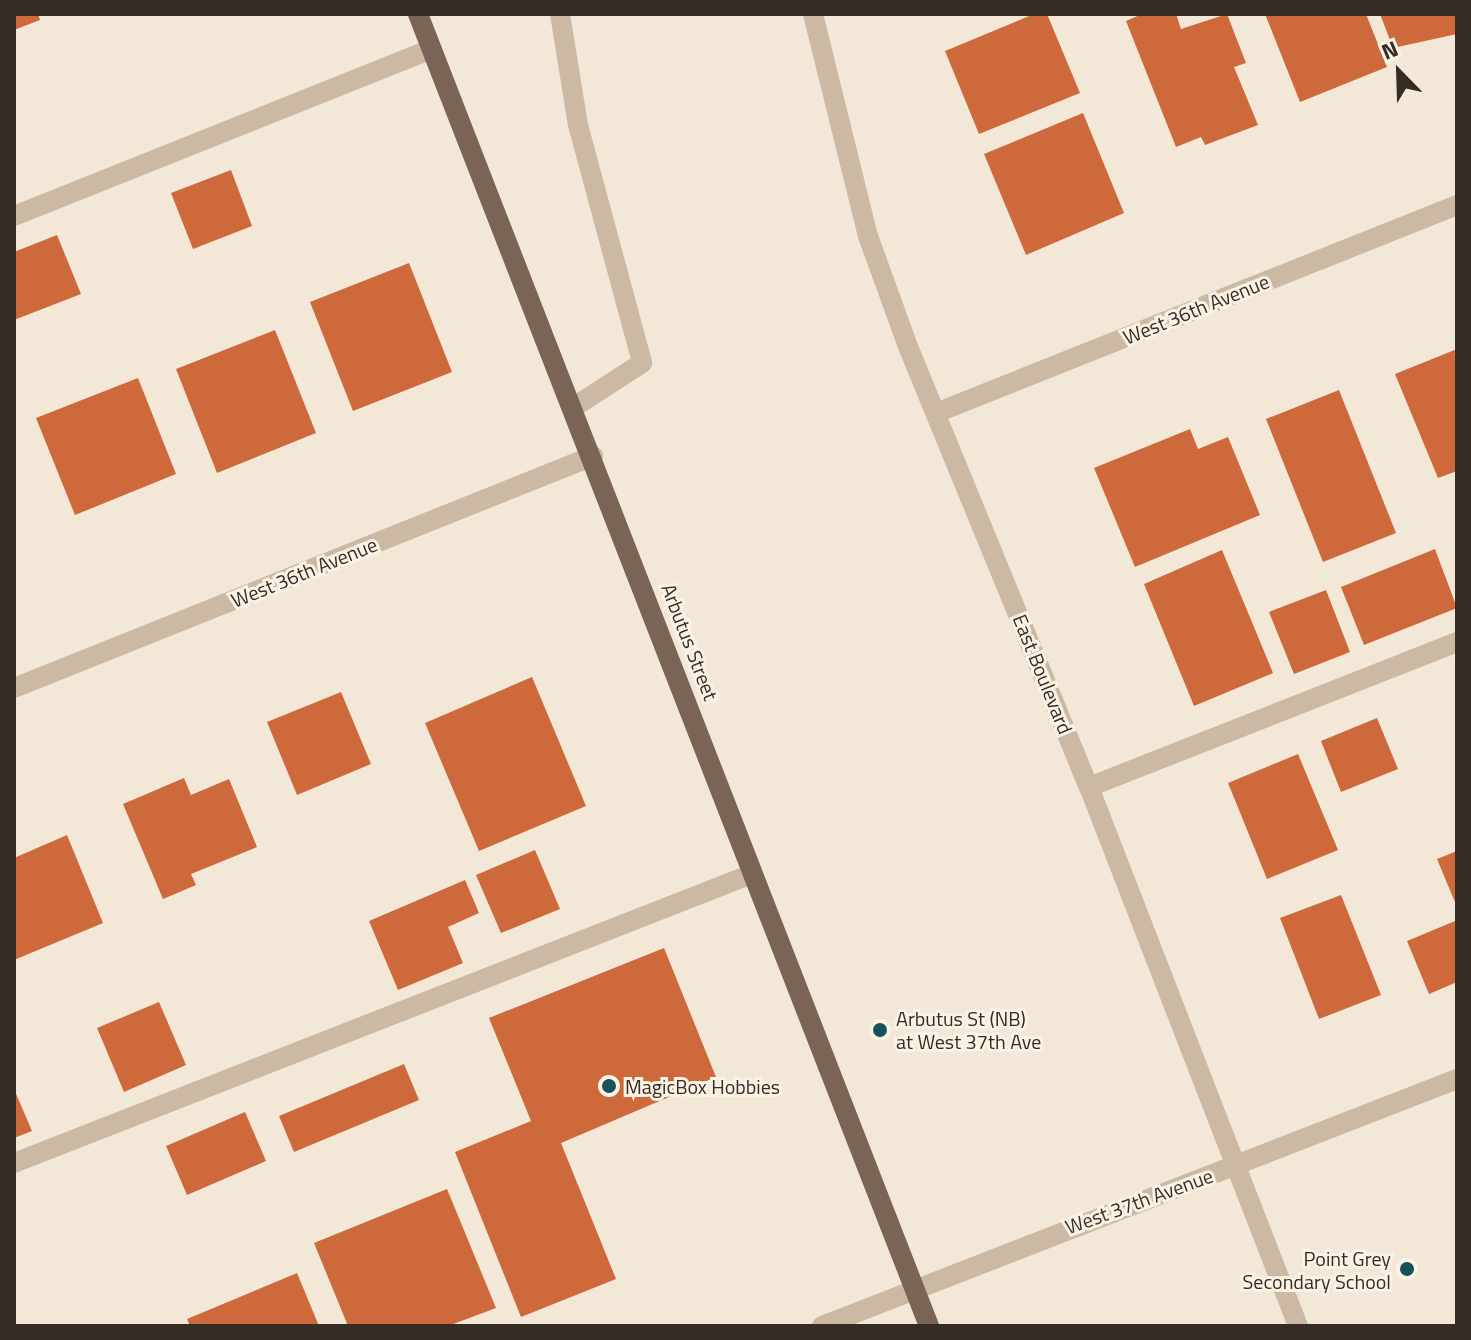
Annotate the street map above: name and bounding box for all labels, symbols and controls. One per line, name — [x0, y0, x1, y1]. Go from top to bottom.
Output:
text: N — [1376, 31, 1403, 69]
north arrow — [1359, 32, 1439, 112]
street label: West 36th Avenue — [1120, 269, 1272, 349]
street label: West 36th Avenue — [228, 532, 380, 612]
street label: Arbutus Street — [657, 580, 723, 704]
street label: East Boulevard — [1008, 611, 1078, 737]
place label: Arbutus St (NB) at West 37th Ave — [896, 1006, 1041, 1053]
marker: Arbutus St (NB) at West 37th Ave — [871, 1021, 889, 1039]
place label: MagicBox Hobbies — [625, 1074, 780, 1098]
marker: MagicBox Hobbies — [600, 1077, 618, 1095]
street label: West 37th Avenue — [1062, 1163, 1216, 1239]
place label: Point Grey Secondary School — [1243, 1246, 1391, 1293]
marker: Point Grey Secondary School — [1398, 1260, 1416, 1278]

